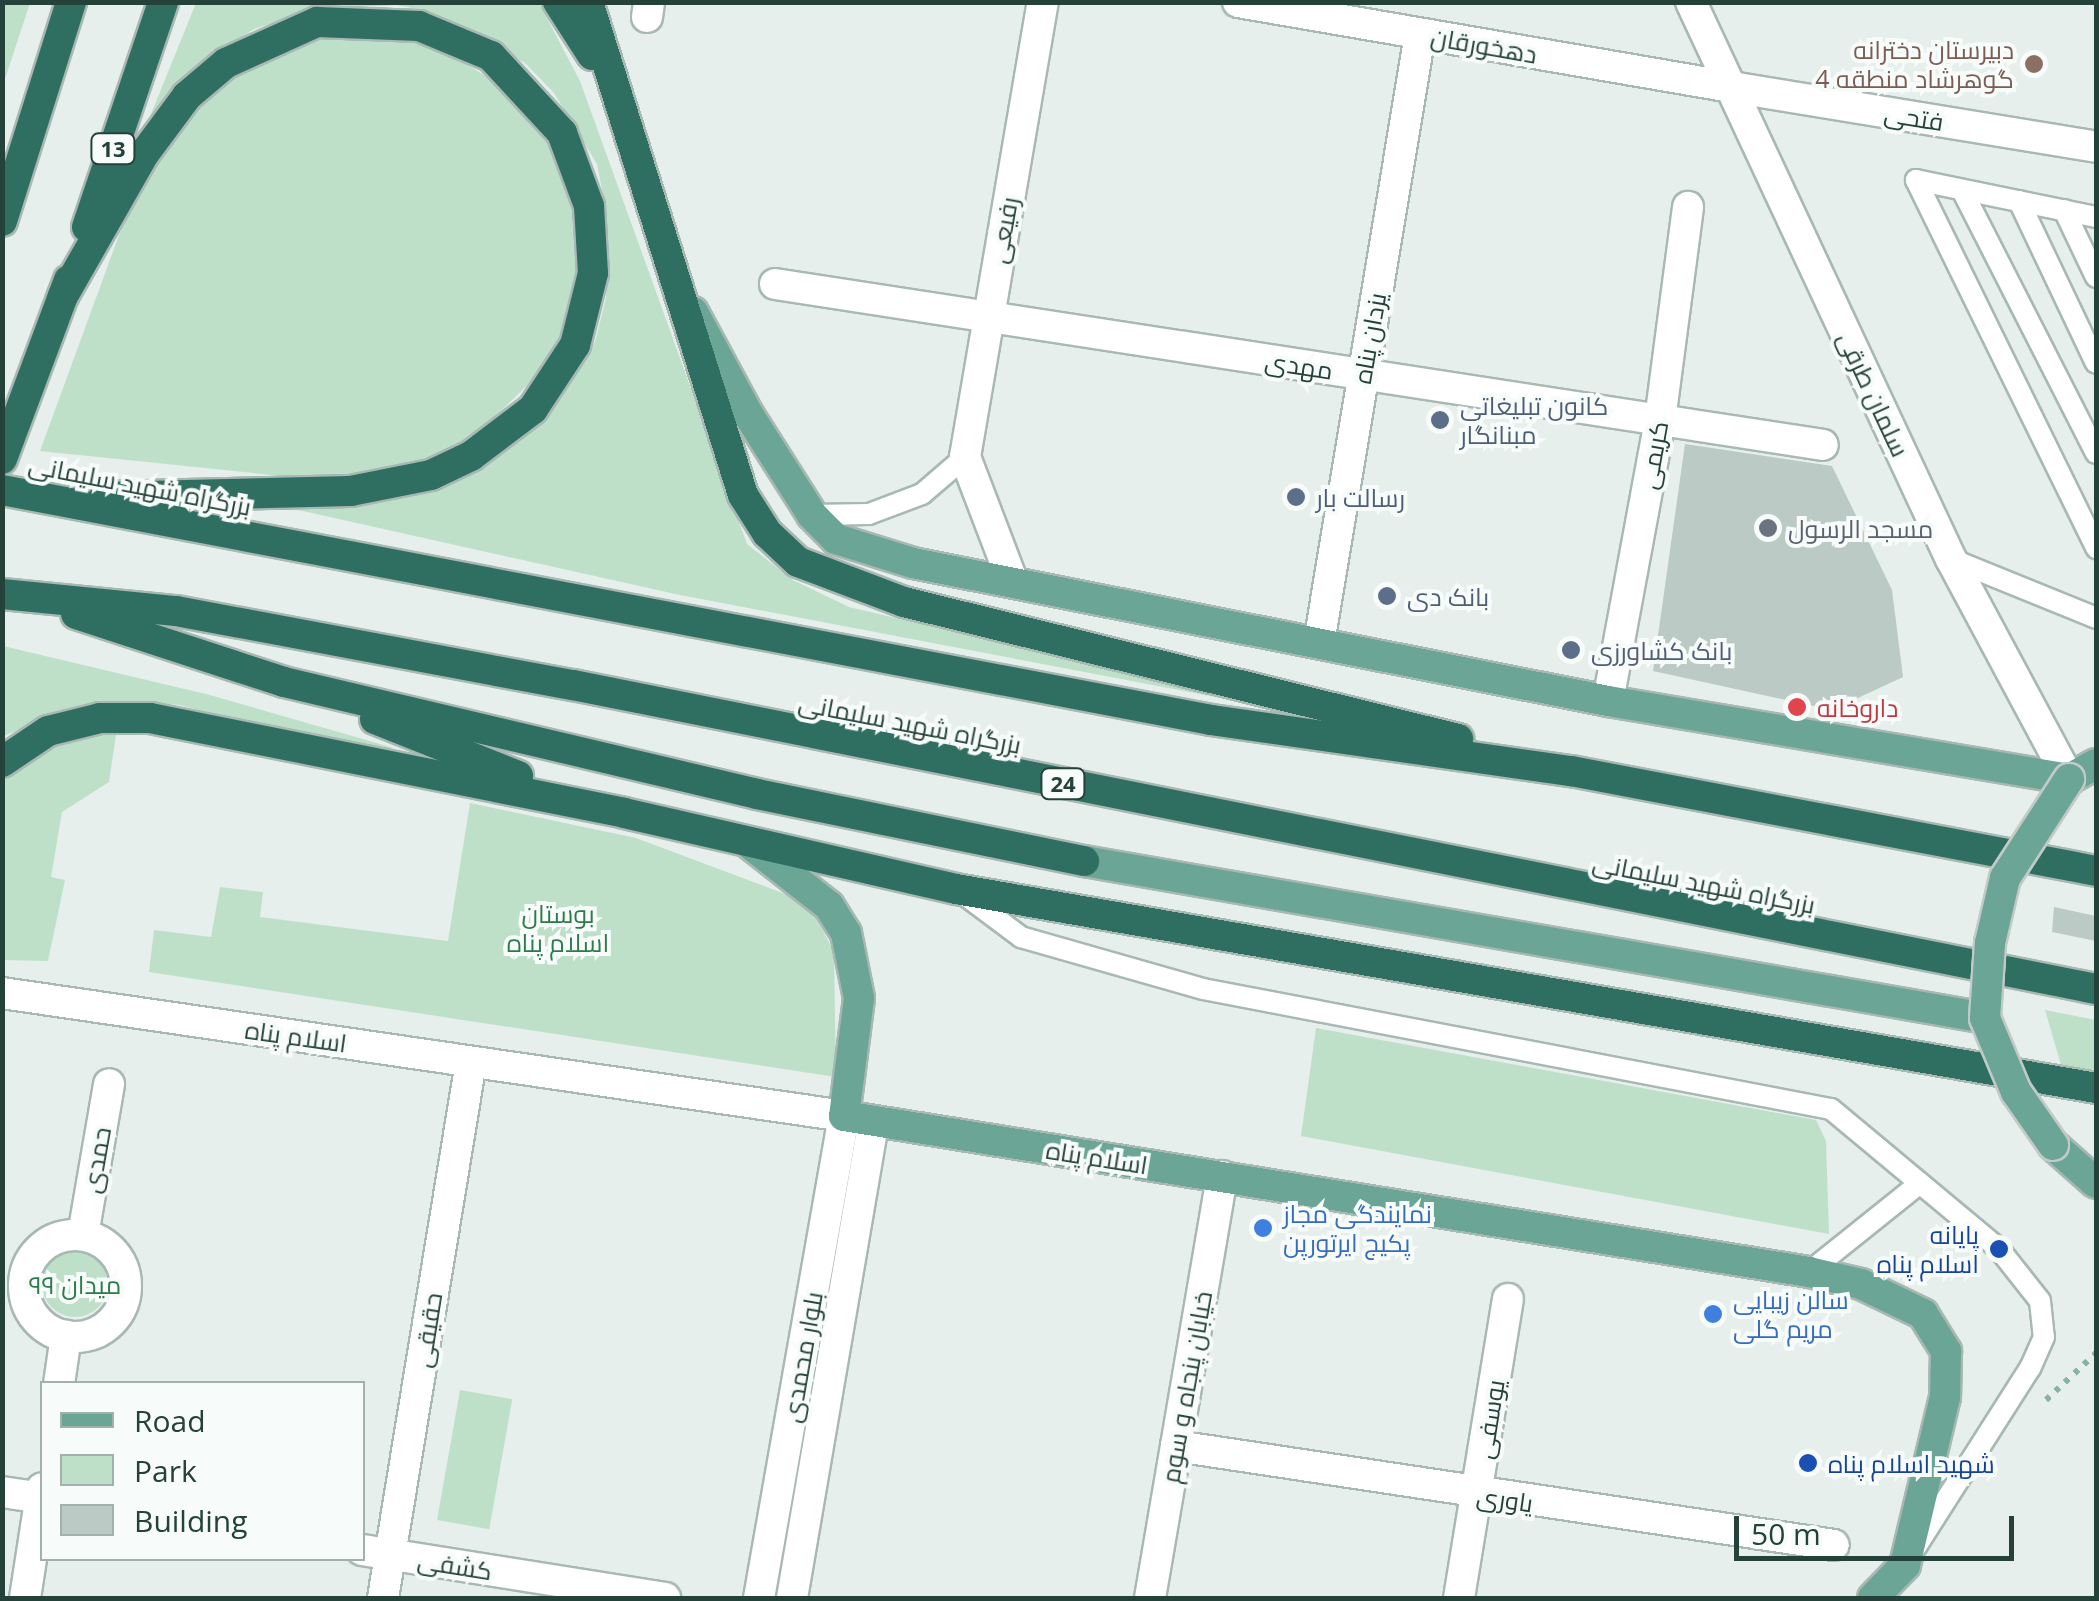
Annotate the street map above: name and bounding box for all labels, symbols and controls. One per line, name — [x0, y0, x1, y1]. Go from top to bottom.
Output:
street label: دهخورقان — [1429, 21, 1539, 69]
place label: دبیرستان دخترانه گوهرشاد منطقه 4 — [1815, 35, 2014, 94]
marker: دبیرستان دخترانه گوهرشاد منطقه 4 — [2023, 53, 2045, 75]
street label: فتحی — [1882, 98, 1946, 136]
road number: 13 — [88, 132, 138, 166]
street label: رفیعی — [982, 194, 1024, 266]
street label: یزدان پناه — [1346, 290, 1392, 386]
street label: سلمان طرقی — [1832, 327, 1916, 461]
street label: مهدی — [1263, 345, 1335, 385]
place label: کانون تبلیغاتی مبنانگار — [1460, 391, 1608, 450]
marker: کانون تبلیغاتی مبنانگار — [1429, 409, 1451, 431]
street label: کریمی — [1632, 419, 1674, 491]
street label: بزرگراه شهید سلیمانی — [26, 449, 254, 521]
place label: رسالت بار — [1316, 482, 1405, 512]
marker: رسالت بار — [1285, 486, 1307, 508]
place label: مسجد الرسول — [1788, 513, 1933, 543]
marker: مسجد الرسول — [1757, 517, 1779, 539]
place label: بانک دی — [1407, 581, 1489, 611]
marker: بانک دی — [1376, 585, 1398, 607]
place label: بانک کشاورزی — [1591, 635, 1732, 665]
marker: بانک کشاورزی — [1560, 639, 1582, 661]
street label: بزرگراه شهید سلیمانی — [796, 687, 1024, 759]
place label: داروخانه — [1817, 692, 1898, 722]
marker: داروخانه — [1786, 696, 1808, 718]
road number: 24 — [1038, 767, 1088, 801]
street label: بزرگراه شهید سلیمانی — [1590, 847, 1818, 919]
park label: بوستان اسلام پناه — [507, 899, 609, 958]
street label: اسلام پناه — [243, 1014, 349, 1058]
street label: حمدی — [75, 1125, 117, 1195]
street label: اسلام پناه — [1044, 1134, 1150, 1180]
place label: نمایندگی مجاز پکیج ایرتورپن — [1283, 1199, 1432, 1258]
marker: نمایندگی مجاز پکیج ایرتورپن — [1252, 1217, 1274, 1239]
place label: پایانه اسلام پناه — [1877, 1220, 1979, 1279]
marker: پایانه اسلام پناه — [1988, 1238, 2010, 1260]
park label: میدان ۹۹ — [29, 1269, 121, 1299]
place label: سالن زیبایی مریم گلی — [1733, 1285, 1849, 1344]
street label: بلوار محمدی — [776, 1289, 828, 1425]
street label: خیابان پنجاه و سوم — [1154, 1289, 1218, 1485]
street label: حقیقی — [406, 1290, 448, 1370]
marker: سالن زیبایی مریم گلی — [1702, 1303, 1724, 1325]
street label: یوسفی — [1468, 1377, 1510, 1461]
legend — [40, 1381, 365, 1561]
text: Road — [134, 1400, 206, 1441]
place label: شهید اسلام پناه — [1828, 1448, 1995, 1478]
text: Park — [134, 1450, 197, 1491]
marker: شهید اسلام پناه — [1797, 1452, 1819, 1474]
street label: یاوری — [1475, 1480, 1535, 1518]
scale bar — [1739, 1496, 2019, 1558]
text: Building — [134, 1500, 248, 1541]
text: 50 m — [1751, 1513, 1821, 1554]
street label: کشفی — [416, 1544, 494, 1586]

